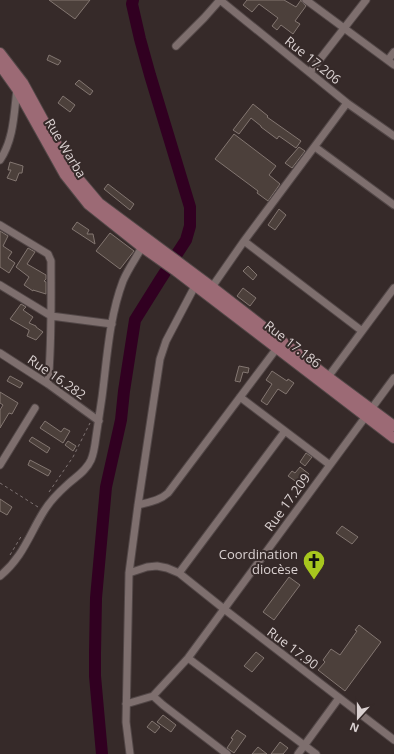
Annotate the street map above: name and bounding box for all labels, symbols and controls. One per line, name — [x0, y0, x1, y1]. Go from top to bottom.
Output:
street label: Rue 17.206 — [281, 32, 345, 88]
street label: Rue Warba — [41, 115, 91, 181]
street label: Rue 17.186 — [261, 316, 325, 372]
street label: Rue 16.282 — [24, 350, 90, 404]
street label: Rue 17.209 — [260, 470, 314, 534]
place label: Coordination diocèse — [219, 545, 298, 578]
church icon: Coordination diocèse — [301, 548, 327, 581]
street label: Rue 17.90 — [264, 623, 322, 673]
north arrow — [338, 698, 378, 738]
text: N — [347, 719, 361, 736]

